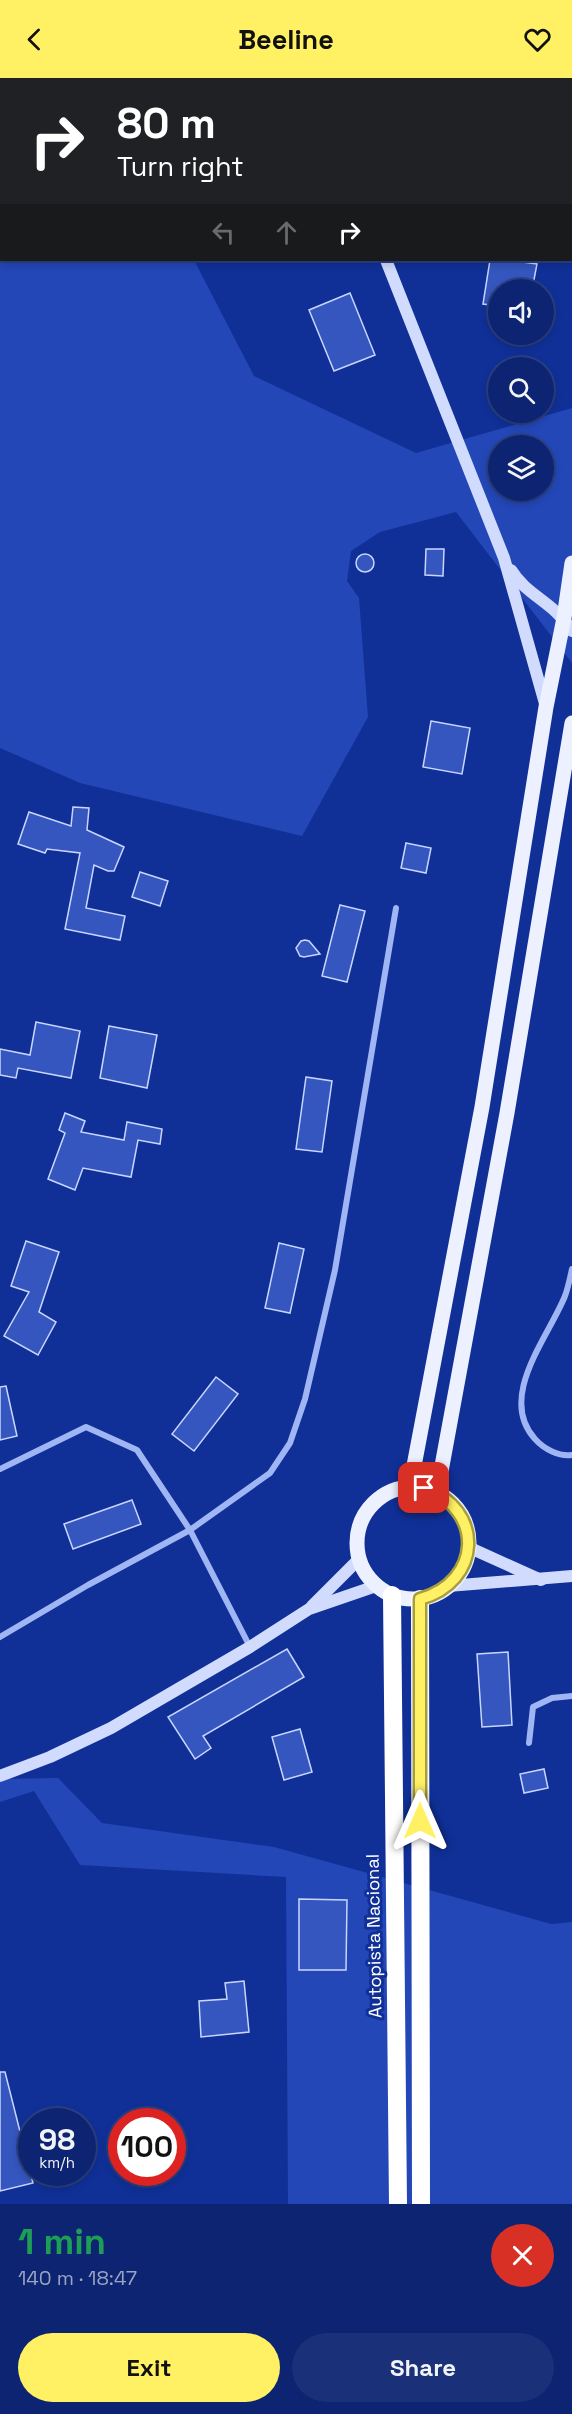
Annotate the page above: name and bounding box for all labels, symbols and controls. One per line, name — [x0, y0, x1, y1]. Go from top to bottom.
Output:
text: Beeline — [238, 22, 334, 57]
icon: back — [18, 23, 51, 56]
icon: heart — [521, 23, 554, 56]
text: 80 m — [117, 97, 216, 150]
icon: right — [18, 102, 96, 180]
text: Turn right — [117, 149, 244, 184]
icon: left — [207, 216, 240, 249]
icon: ahead — [270, 216, 303, 249]
icon: right — [333, 216, 366, 249]
map controls — [488, 279, 554, 501]
button: sound — [488, 279, 554, 345]
button: search — [488, 357, 554, 423]
button: layers — [488, 435, 554, 501]
pin — [398, 1462, 449, 1513]
icon: arrive — [407, 1471, 440, 1504]
position arrow — [388, 1789, 452, 1853]
street label: Autopista Nacional — [361, 1854, 386, 2018]
speed limit sign: 100 — [108, 2108, 186, 2186]
text: 98 — [39, 2120, 75, 2159]
text: km/h — [39, 2153, 75, 2172]
text: 1 min — [18, 2219, 106, 2265]
button: close — [491, 2224, 554, 2287]
text: 140 m · 18:47 — [18, 2265, 137, 2291]
button: Exit — [18, 2333, 280, 2402]
button: Share — [292, 2333, 554, 2402]

